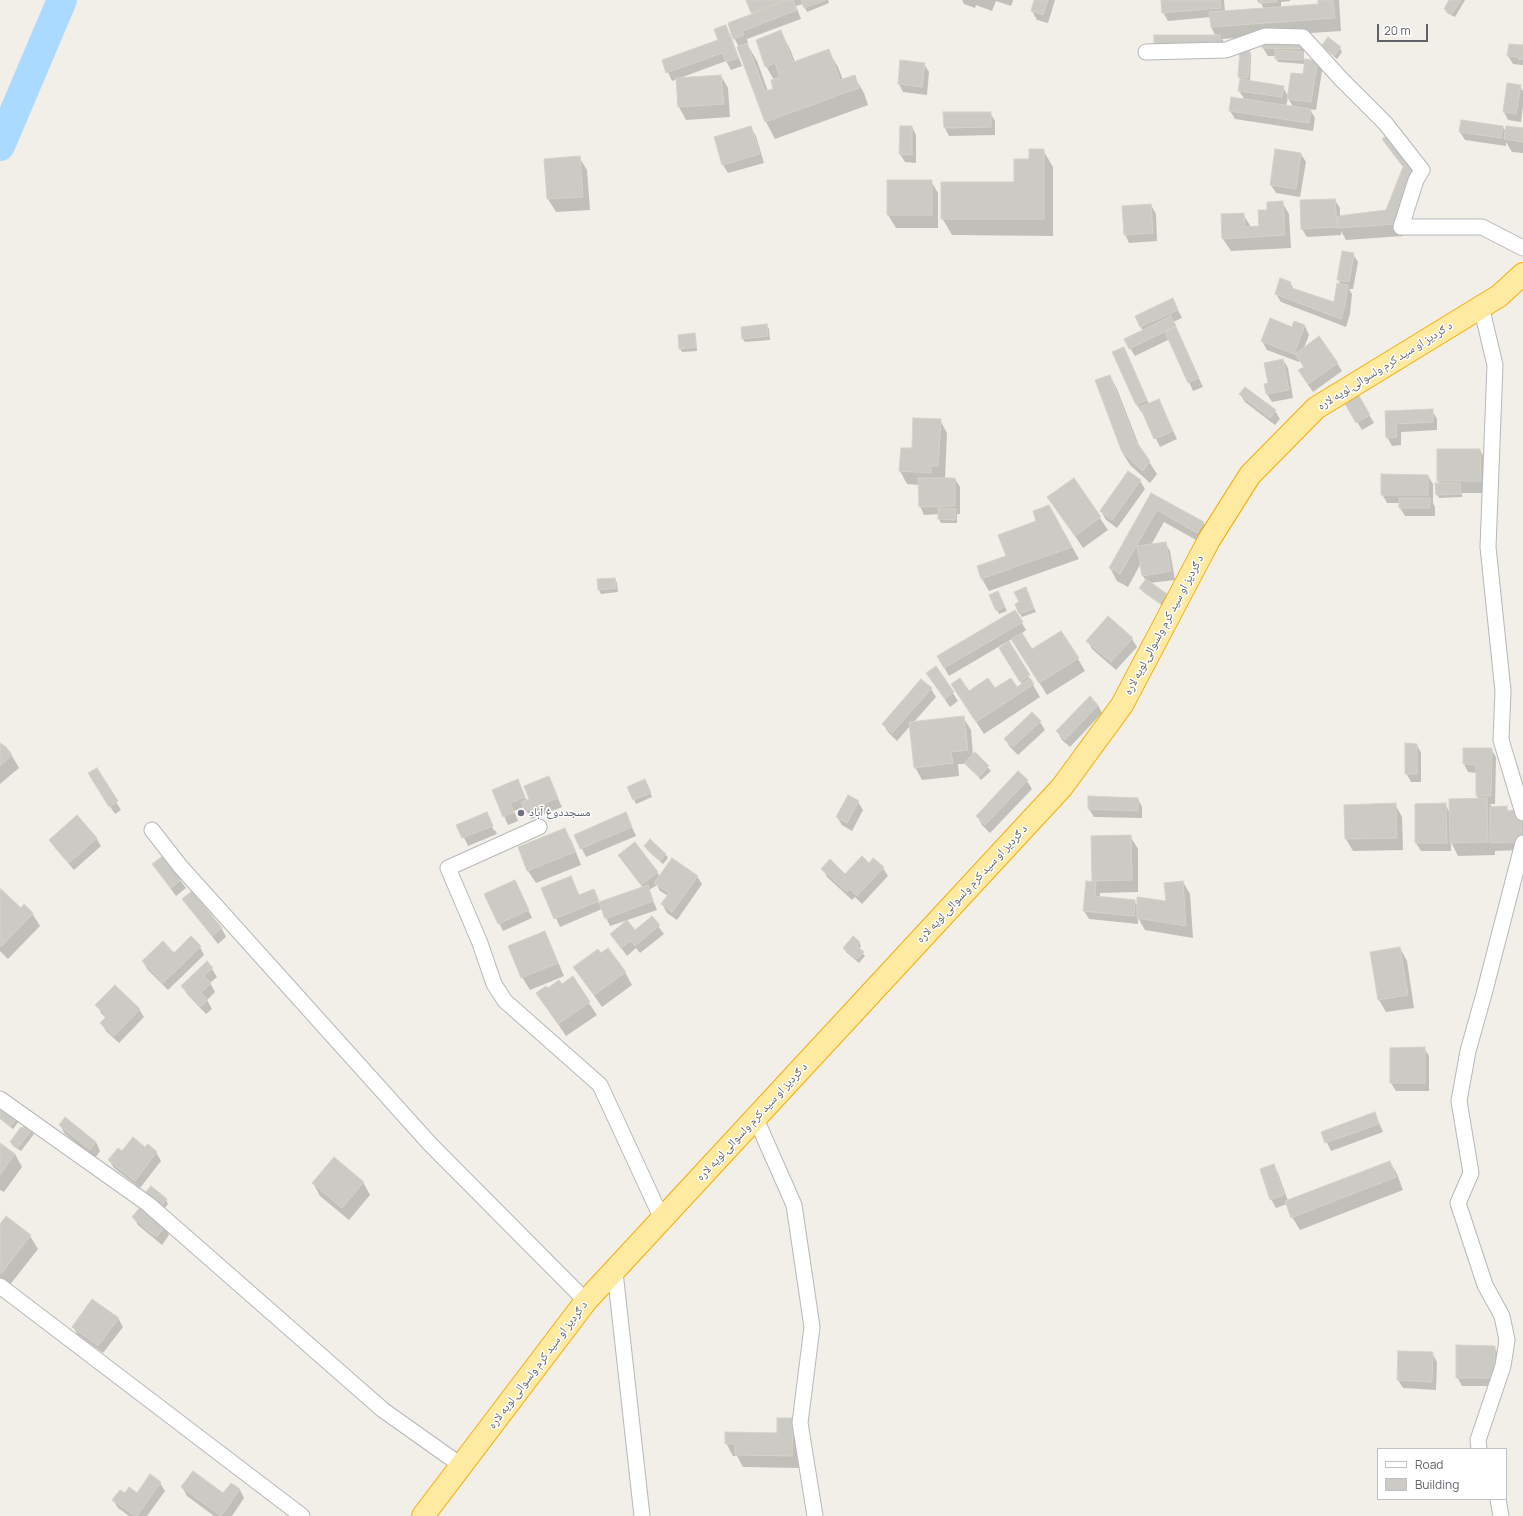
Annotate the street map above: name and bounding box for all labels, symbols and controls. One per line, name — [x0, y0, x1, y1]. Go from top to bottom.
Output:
scale bar — [1379, 16, 1430, 42]
text: 20 m — [1384, 22, 1411, 39]
street label: د ګردیز او سید کرم ولسوالۍ لویه لاره — [1315, 318, 1455, 414]
street label: د ګردیز او سید کرم ولسوالۍ لویه لاره — [1121, 553, 1207, 697]
place label: مسجددوغ آباد — [529, 806, 590, 820]
marker: مسجددوغ آباد — [516, 808, 526, 818]
street label: د ګردیز او سید کرم ولسوالۍ لویه لاره — [913, 822, 1031, 946]
street label: د ګردیز او سید کرم ولسوالۍ لویه لاره — [693, 1060, 811, 1184]
street label: د ګردیز او سید کرم ولسوالۍ لویه لاره — [485, 1298, 591, 1432]
legend — [1377, 1448, 1507, 1500]
text: Road — [1415, 1456, 1443, 1473]
text: Building — [1415, 1476, 1459, 1493]

